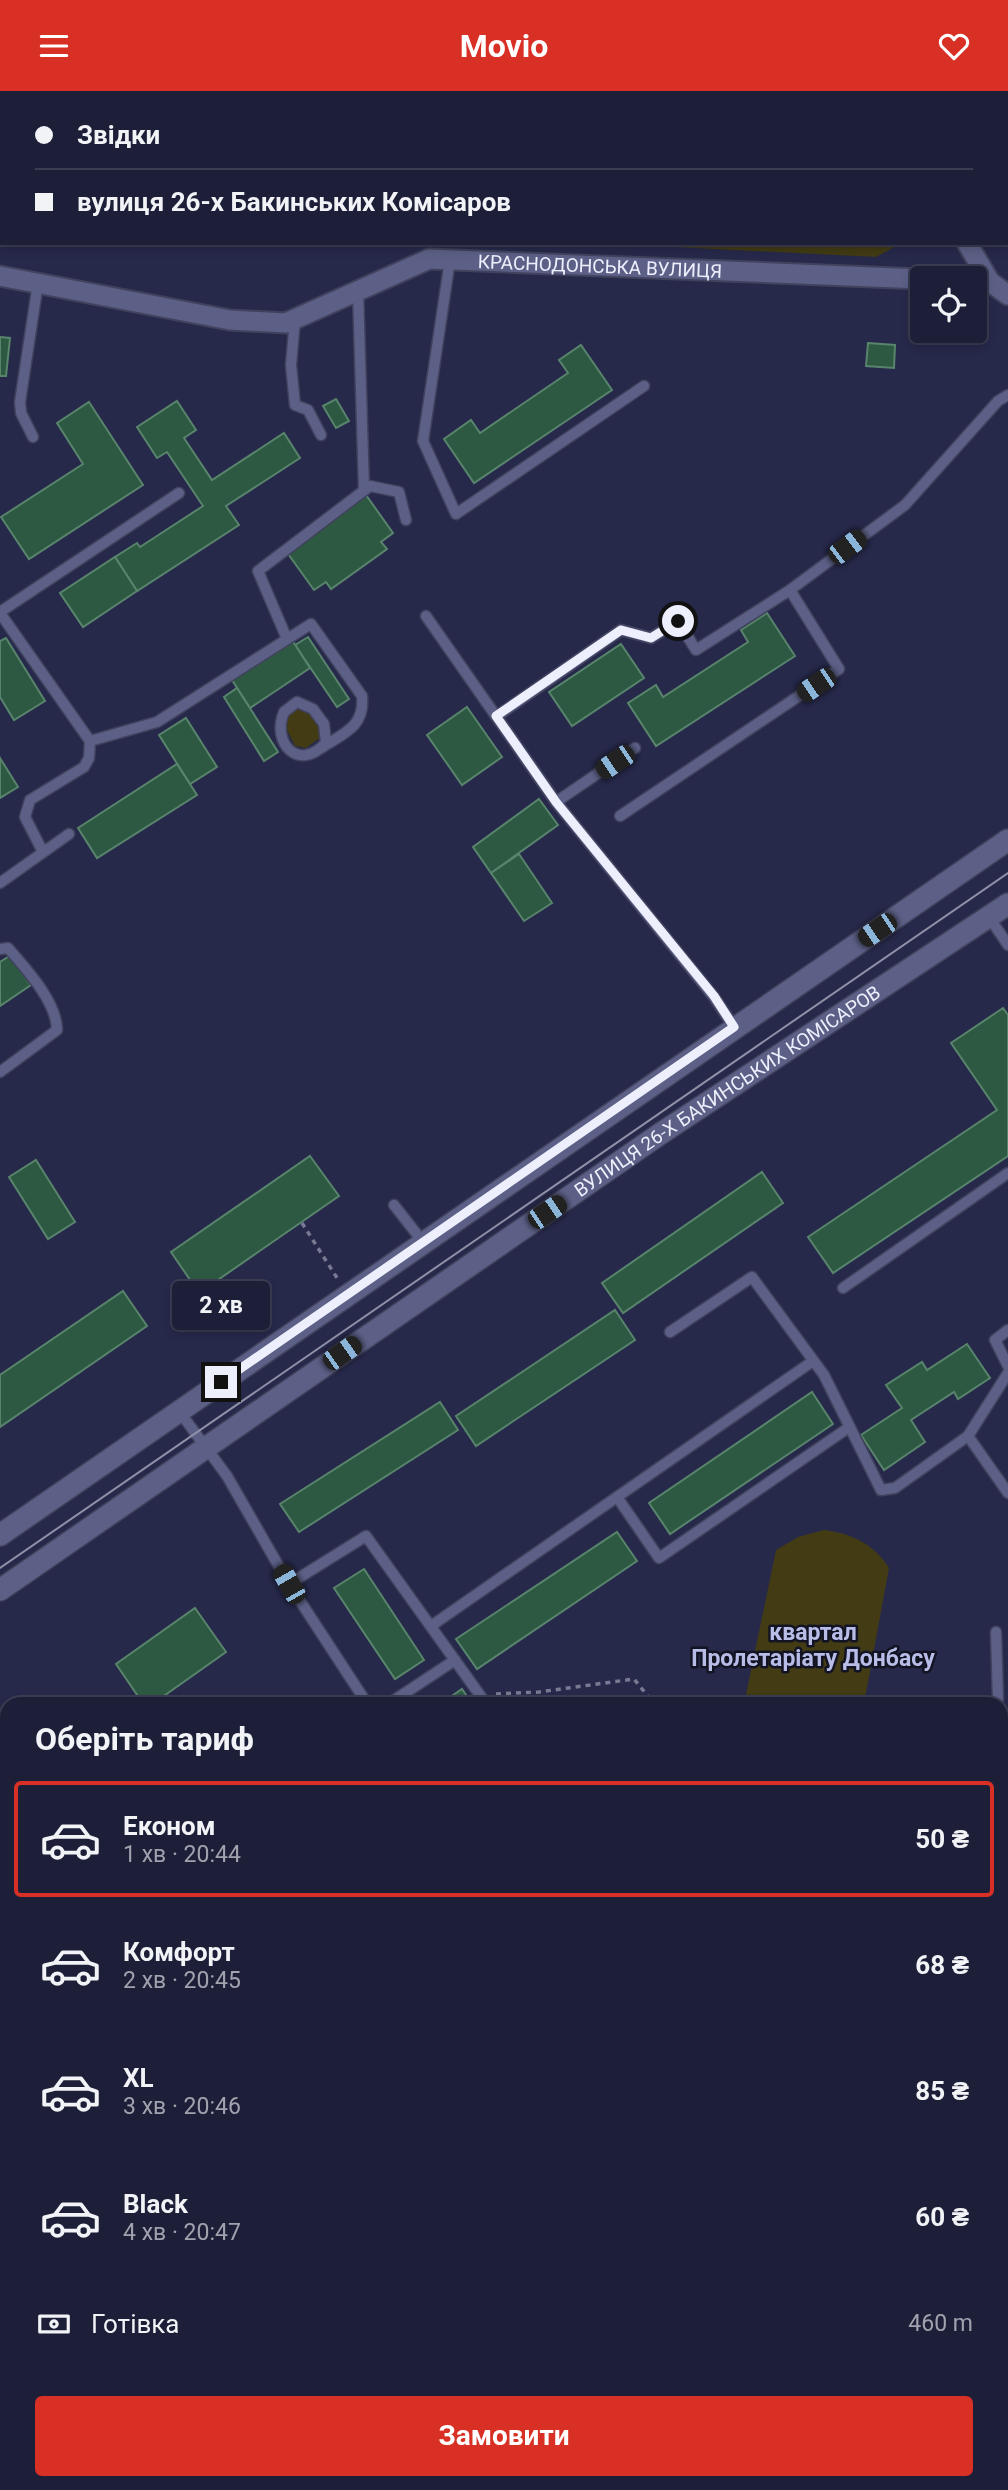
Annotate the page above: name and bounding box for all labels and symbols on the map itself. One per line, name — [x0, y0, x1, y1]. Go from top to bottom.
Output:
street label: КРАСНОДОНСЬКА ВУЛИЦЯ — [477, 250, 723, 283]
car — [824, 526, 871, 568]
route start — [662, 605, 694, 637]
car — [793, 665, 840, 705]
car — [592, 742, 639, 782]
car — [854, 910, 901, 950]
street label: ВУЛИЦЯ 26-Х БАКИНСЬКИХ КОМІСАРОВ — [570, 981, 885, 1202]
car — [524, 1192, 571, 1232]
callout: 2 хв — [172, 1281, 270, 1329]
car — [319, 1332, 366, 1374]
route end — [205, 1366, 237, 1398]
car — [270, 1561, 309, 1607]
district label: квартал Пролетаріату Донбасу — [691, 1619, 935, 1672]

